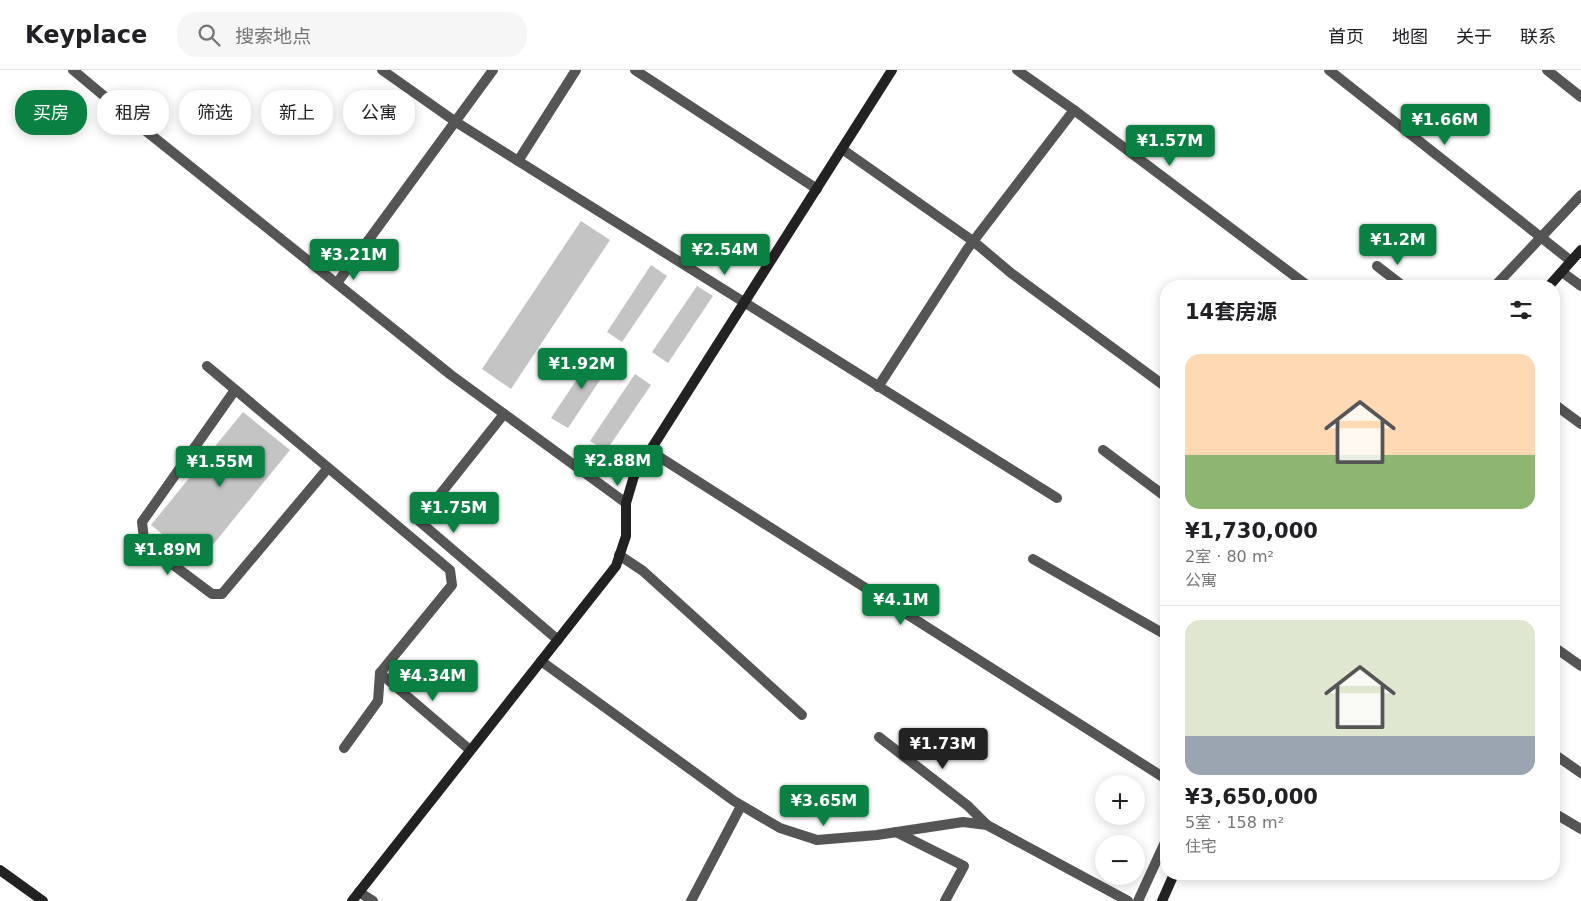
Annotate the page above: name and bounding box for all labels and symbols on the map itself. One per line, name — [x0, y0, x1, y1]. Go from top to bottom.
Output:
pin: ¥1.66M — [1404, 104, 1486, 146]
pin: ¥1.57M — [1129, 124, 1211, 167]
pin: ¥1.2M — [1363, 224, 1433, 266]
pin: ¥2.54M — [684, 234, 766, 276]
pin: ¥3.21M — [313, 238, 395, 281]
pin: ¥1.92M — [541, 348, 623, 390]
pin: ¥2.88M — [577, 444, 659, 487]
pin: ¥1.55M — [179, 446, 261, 488]
pin: ¥1.75M — [413, 492, 495, 534]
pin: ¥1.89M — [127, 534, 209, 576]
pin: ¥4.1M — [866, 584, 936, 626]
pin: ¥4.34M — [392, 660, 474, 702]
pin: ¥1.73M — [902, 728, 984, 770]
pin: ¥3.65M — [783, 784, 865, 827]

